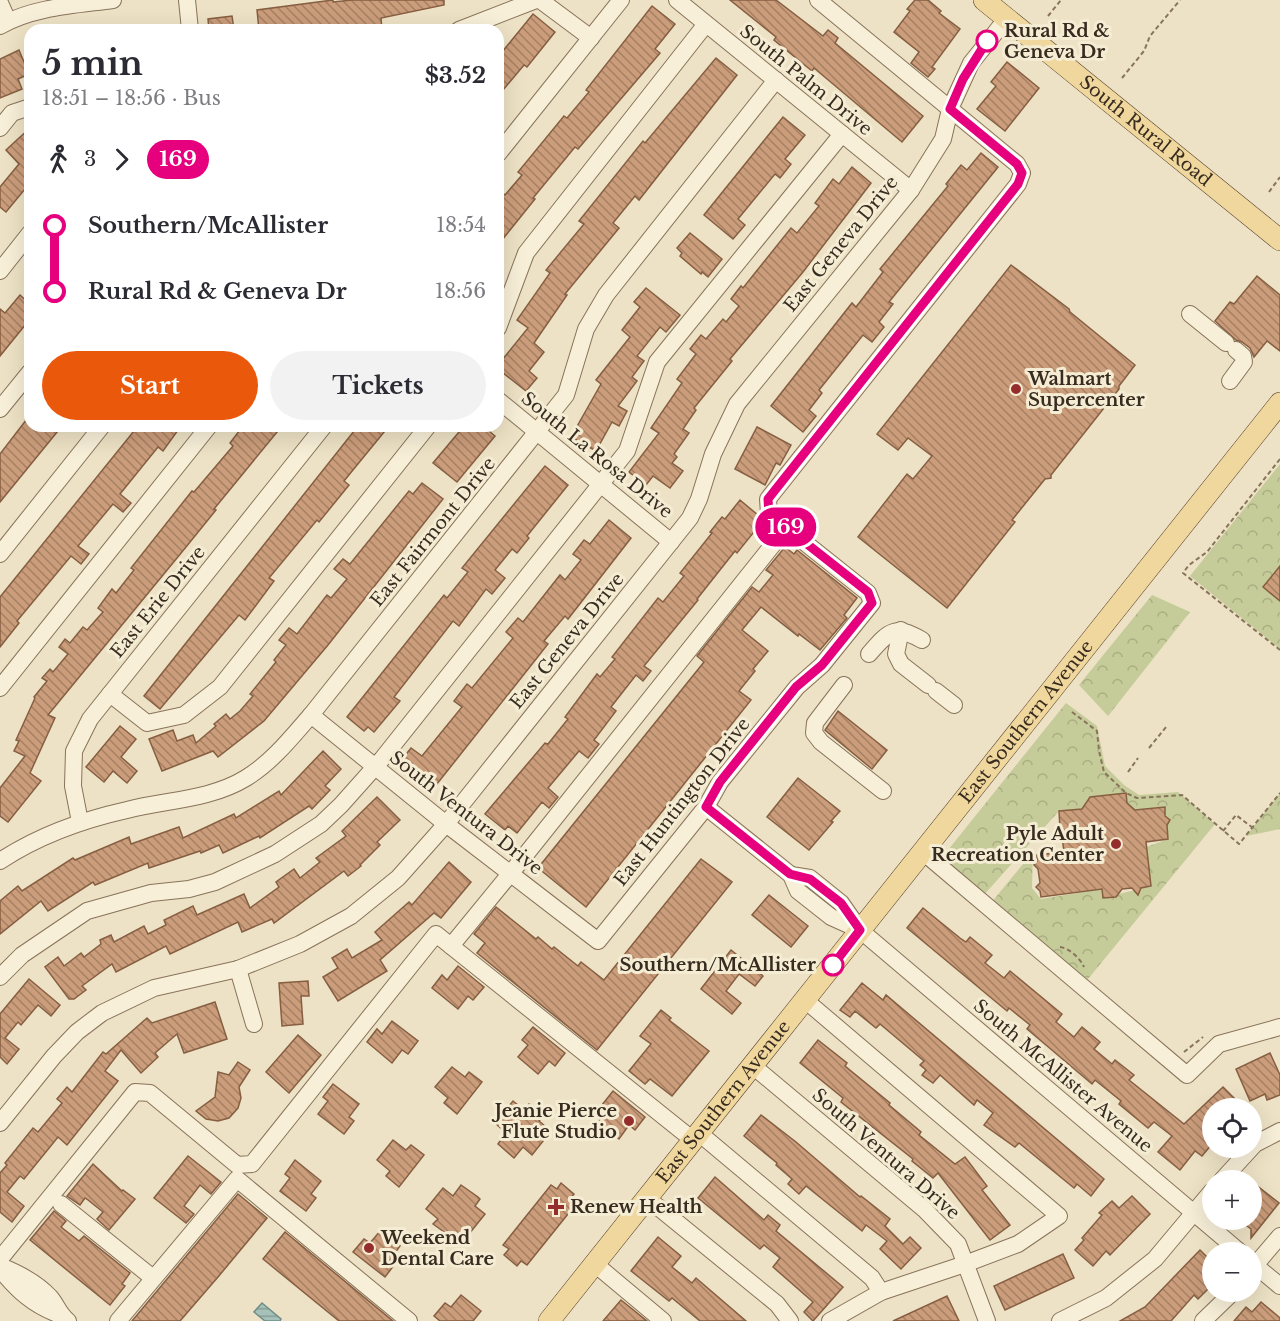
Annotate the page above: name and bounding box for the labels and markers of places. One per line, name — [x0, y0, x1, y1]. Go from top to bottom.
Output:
place label: Rural Rd & Geneva Dr — [1004, 20, 1110, 63]
marker: Rural Rd & Geneva Dr — [976, 30, 998, 52]
place label: Walmart Supercenter — [1027, 368, 1145, 411]
marker: Walmart Supercenter — [1009, 382, 1023, 396]
place label: Pyle Adult Recreation Center — [931, 823, 1104, 866]
marker: Pyle Adult Recreation Center — [1109, 837, 1123, 851]
place label: Southern/McAllister — [620, 954, 816, 976]
marker: Southern/McAllister — [822, 954, 844, 976]
place label: Jeanie Pierce Flute Studio — [491, 1100, 617, 1143]
marker: Jeanie Pierce Flute Studio — [622, 1114, 636, 1128]
place label: Renew Health — [570, 1196, 703, 1218]
marker: Renew Health — [547, 1198, 565, 1216]
place label: Weekend Dental Care — [380, 1227, 494, 1270]
marker: Weekend Dental Care — [362, 1241, 376, 1255]

